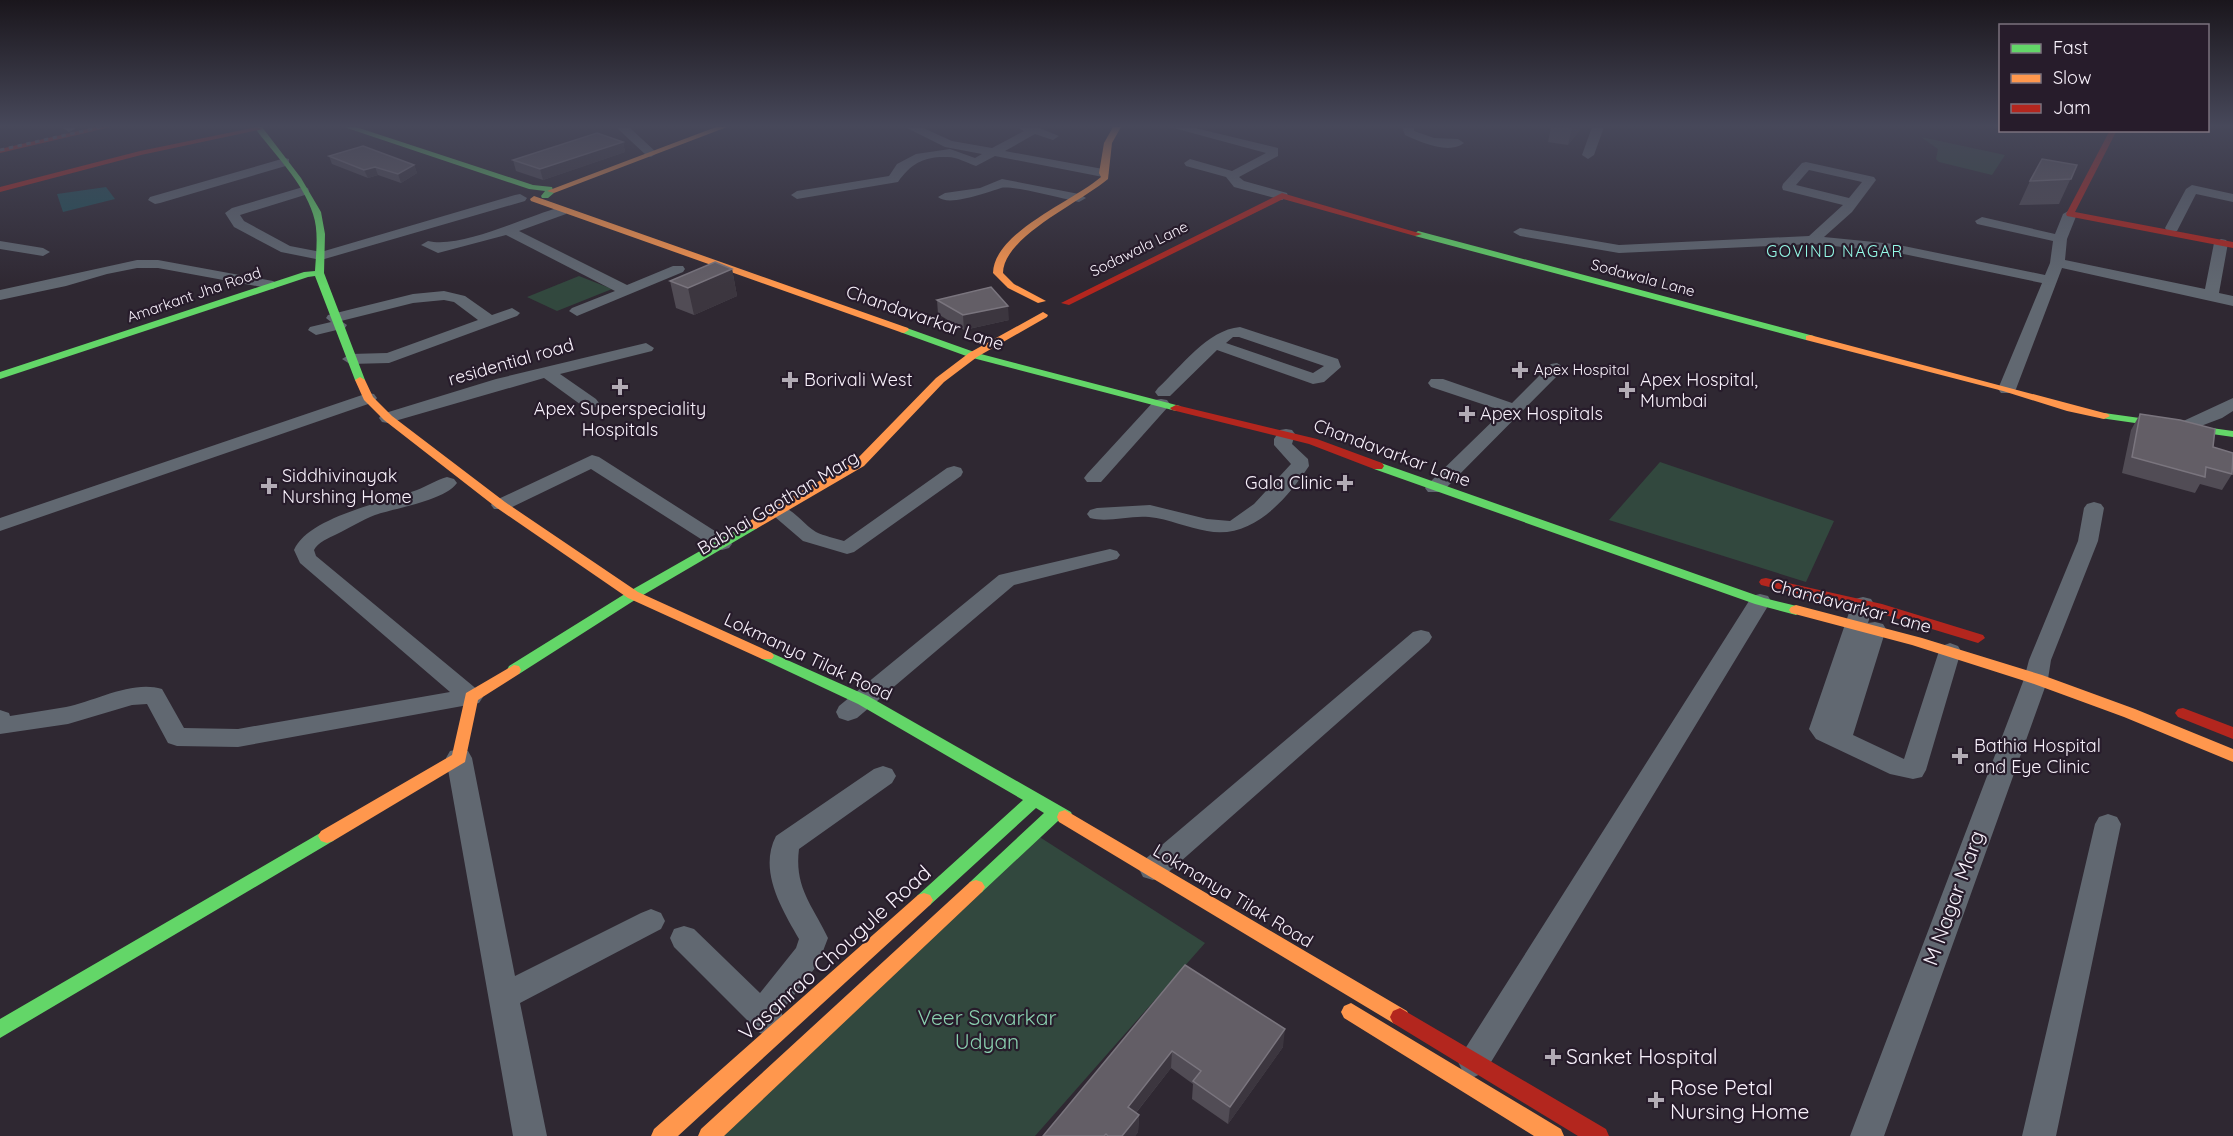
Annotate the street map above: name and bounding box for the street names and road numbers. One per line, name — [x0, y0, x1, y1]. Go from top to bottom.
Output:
street label: Sodawala Lane — [1087, 217, 1191, 281]
street label: Sodawala Lane — [1589, 255, 1697, 301]
street label: Amarkant Jha Road — [124, 263, 263, 326]
street label: Chandavarkar Lane — [843, 280, 1007, 355]
street label: residential road — [445, 333, 576, 390]
street label: Chandavarkar Lane — [1310, 413, 1474, 492]
street label: Babhai Gaothan Marg — [693, 445, 863, 560]
street label: Chandavarkar Lane — [1768, 573, 1934, 638]
street label: Lokmanya Tilak Road — [721, 608, 896, 706]
street label: M Nagar Marg — [1917, 827, 1989, 969]
street label: Lokmanya Tilak Road — [1149, 839, 1318, 952]
street label: Vasanrao Chougule Road — [733, 859, 936, 1045]

